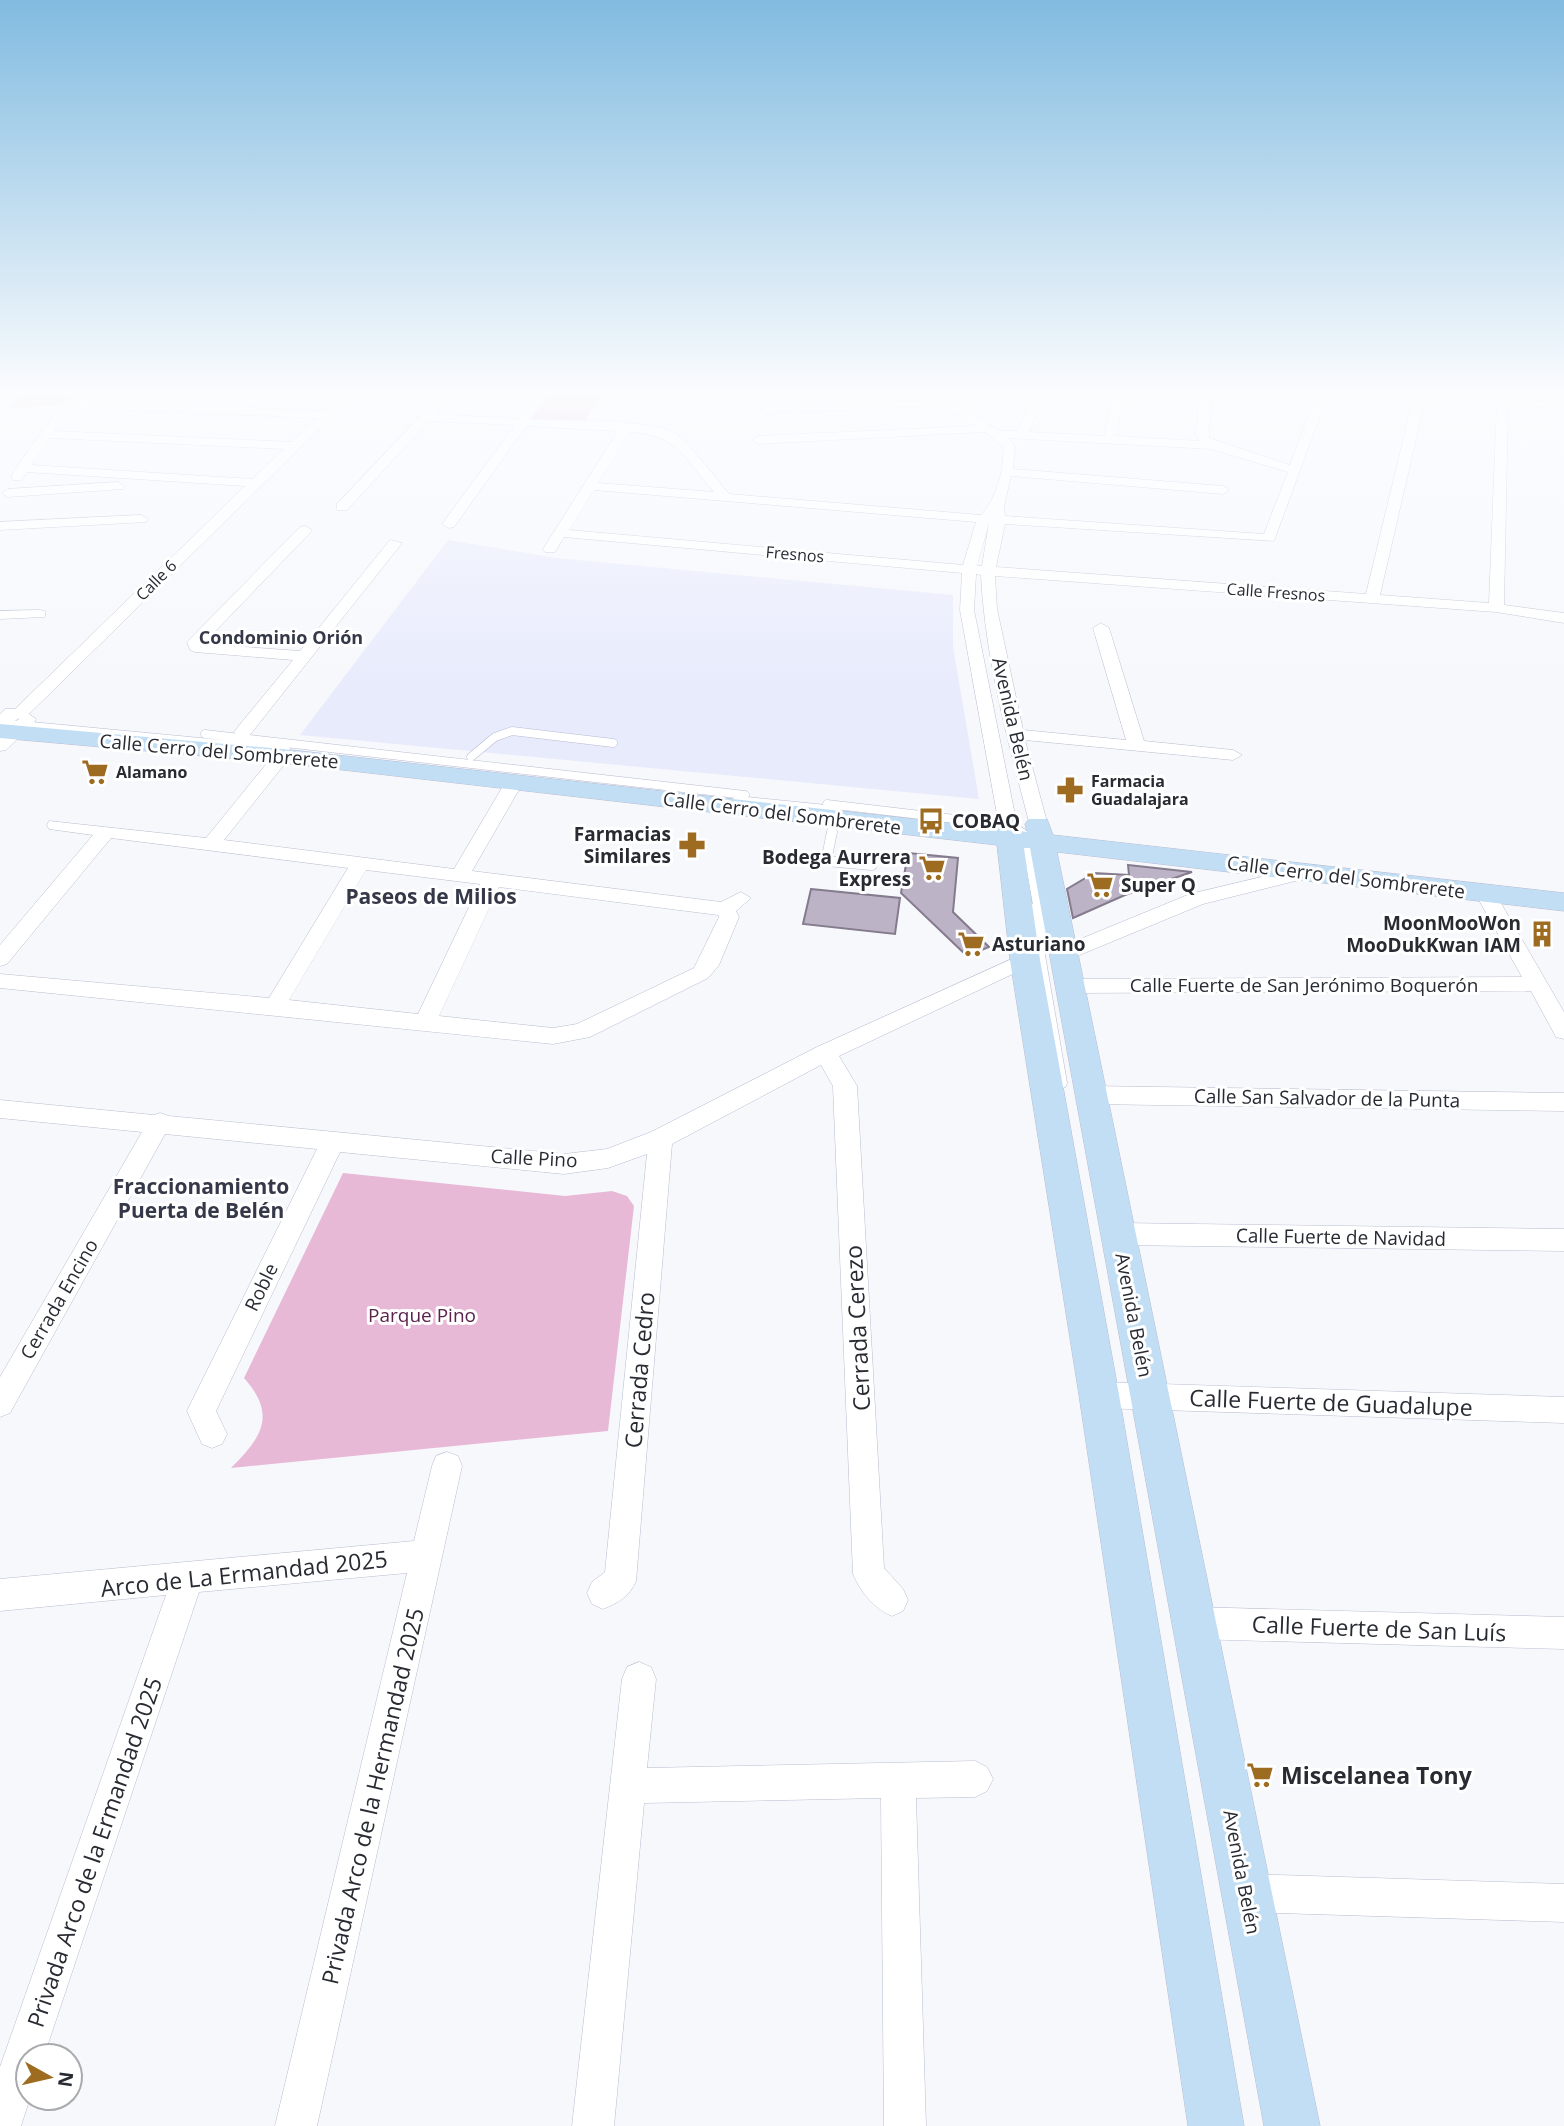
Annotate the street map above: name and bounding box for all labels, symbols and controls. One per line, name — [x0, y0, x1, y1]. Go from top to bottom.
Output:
street label: Fresnos — [765, 540, 825, 568]
street label: Calle 6 — [131, 555, 181, 605]
street label: Calle Fresnos — [1226, 578, 1326, 606]
district label: Condominio Orión — [199, 625, 363, 649]
street label: Avenida Belén — [986, 655, 1040, 783]
street label: Calle Cerro del Sombrerete — [98, 728, 340, 774]
supermarket icon: Alamano — [80, 757, 110, 787]
place label: Alamano — [116, 761, 187, 783]
place label: Farmacia Guadalajara — [1091, 770, 1189, 810]
pharmacy icon: Farmacia Guadalajara — [1055, 775, 1085, 805]
street label: Calle Cerro del Sombrerete — [661, 785, 903, 841]
bus stop icon: COBAQ — [916, 806, 946, 836]
place label: COBAQ — [952, 808, 1020, 834]
place label: Farmacias Similares — [574, 821, 671, 869]
pharmacy icon: Farmacias Similares — [677, 830, 707, 860]
place label: Bodega Aurrera Express — [762, 844, 911, 892]
street label: Calle Cerro del Sombrerete — [1225, 849, 1467, 905]
supermarket icon: Bodega Aurrera Express — [917, 853, 947, 883]
supermarket icon: Super Q — [1085, 870, 1115, 900]
place label: Super Q — [1121, 872, 1196, 898]
district label: Paseos de Milios — [345, 882, 517, 910]
place label: MoonMooWon MooDukKwan IAM — [1346, 910, 1521, 958]
building icon: MoonMooWon MooDukKwan IAM — [1527, 919, 1557, 949]
supermarket icon: Asturiano — [956, 929, 986, 959]
place label: Asturiano — [992, 931, 1085, 957]
street label: Calle Fuerte de San Jerónimo Boquerón — [1130, 972, 1478, 998]
street label: Calle San Salvador de la Punta — [1194, 1083, 1460, 1113]
street label: Calle Pino — [490, 1143, 578, 1173]
district label: Fraccionamiento Puerta de Belén — [113, 1172, 289, 1224]
street label: Calle Fuerte de Navidad — [1236, 1222, 1446, 1252]
street label: Cerrada Encino — [14, 1234, 104, 1364]
street label: Cerrada Cerezo — [837, 1244, 877, 1412]
street label: Avenida Belén — [1109, 1251, 1159, 1379]
street label: Roble — [238, 1259, 284, 1315]
street label: Cerrada Cedro — [616, 1291, 662, 1449]
park label: Parque Pino — [368, 1302, 476, 1328]
street label: Calle Fuerte de Guadalupe — [1189, 1381, 1473, 1423]
street label: Arco de La Ermandad 2025 — [99, 1542, 389, 1604]
street label: Privada Arco de la Hermandad 2025 — [313, 1605, 431, 1987]
street label: Calle Fuerte de San Luís — [1251, 1608, 1507, 1648]
street label: Privada Arco de la Ermandad 2025 — [19, 1673, 169, 2031]
place label: Miscelanea Tony — [1281, 1759, 1473, 1791]
supermarket icon: Miscelanea Tony — [1245, 1760, 1275, 1790]
street label: Avenida Belén — [1217, 1808, 1267, 1936]
north arrow — [14, 2042, 84, 2112]
text: N — [52, 2070, 80, 2089]

